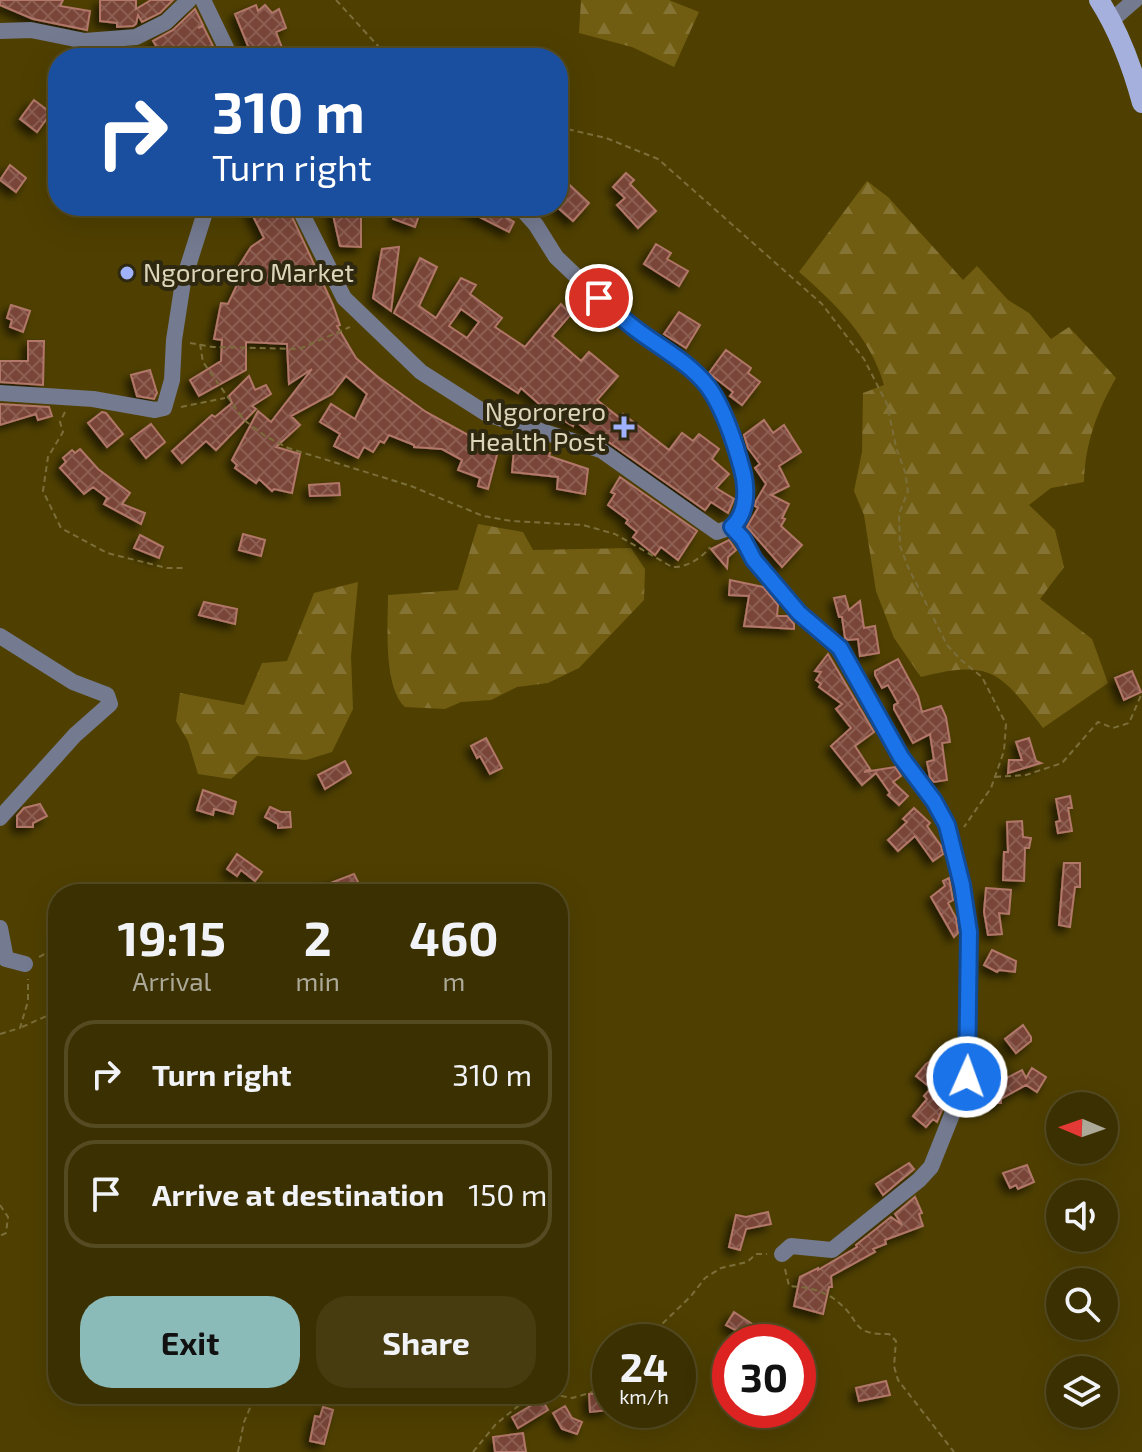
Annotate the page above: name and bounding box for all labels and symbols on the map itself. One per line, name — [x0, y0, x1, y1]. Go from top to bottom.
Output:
place label: Ngororero Market — [143, 256, 354, 287]
marker: Ngororero Market — [118, 264, 136, 282]
pin — [565, 264, 633, 332]
place label: Ngororero Health Post — [469, 395, 606, 456]
marker: Ngororero Health Post — [613, 416, 635, 438]
position arrow — [925, 1035, 1009, 1119]
north arrow — [1046, 1092, 1118, 1164]
speed limit sign: 30 — [712, 1324, 816, 1428]

